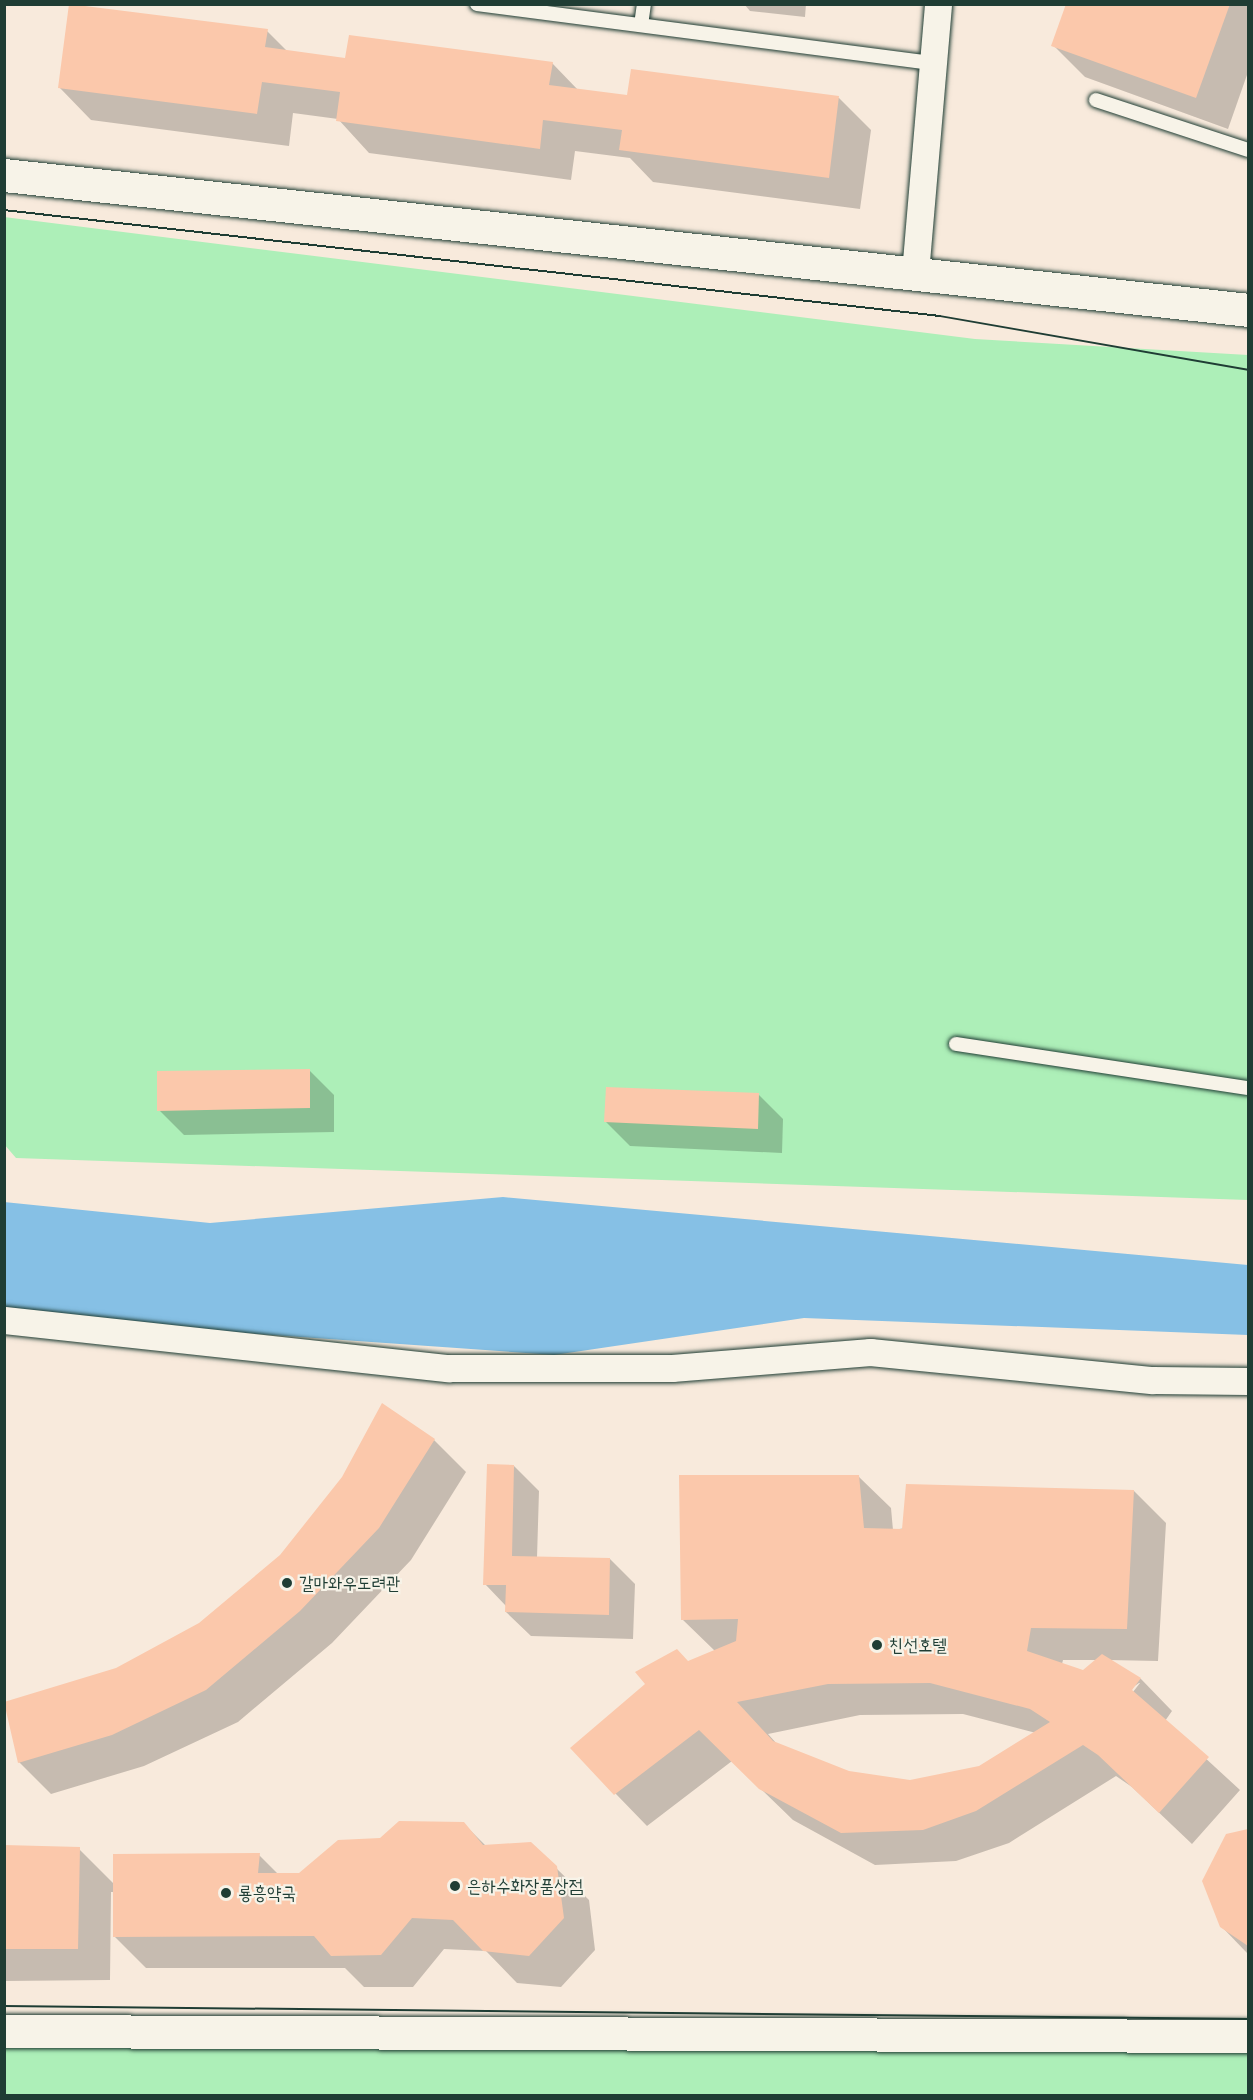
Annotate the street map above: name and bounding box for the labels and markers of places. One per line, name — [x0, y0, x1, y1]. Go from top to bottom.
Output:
place label: 갈마와우도려관 — [299, 1572, 400, 1594]
marker: 갈마와우도려관 — [280, 1576, 294, 1590]
place label: 친선호텔 — [889, 1634, 947, 1656]
marker: 친선호텔 — [870, 1638, 884, 1652]
place label: 은하수화장품상점 — [467, 1875, 583, 1897]
marker: 은하수화장품상점 — [448, 1879, 462, 1893]
place label: 룡흥약국 — [238, 1882, 296, 1904]
marker: 룡흥약국 — [219, 1886, 233, 1900]

